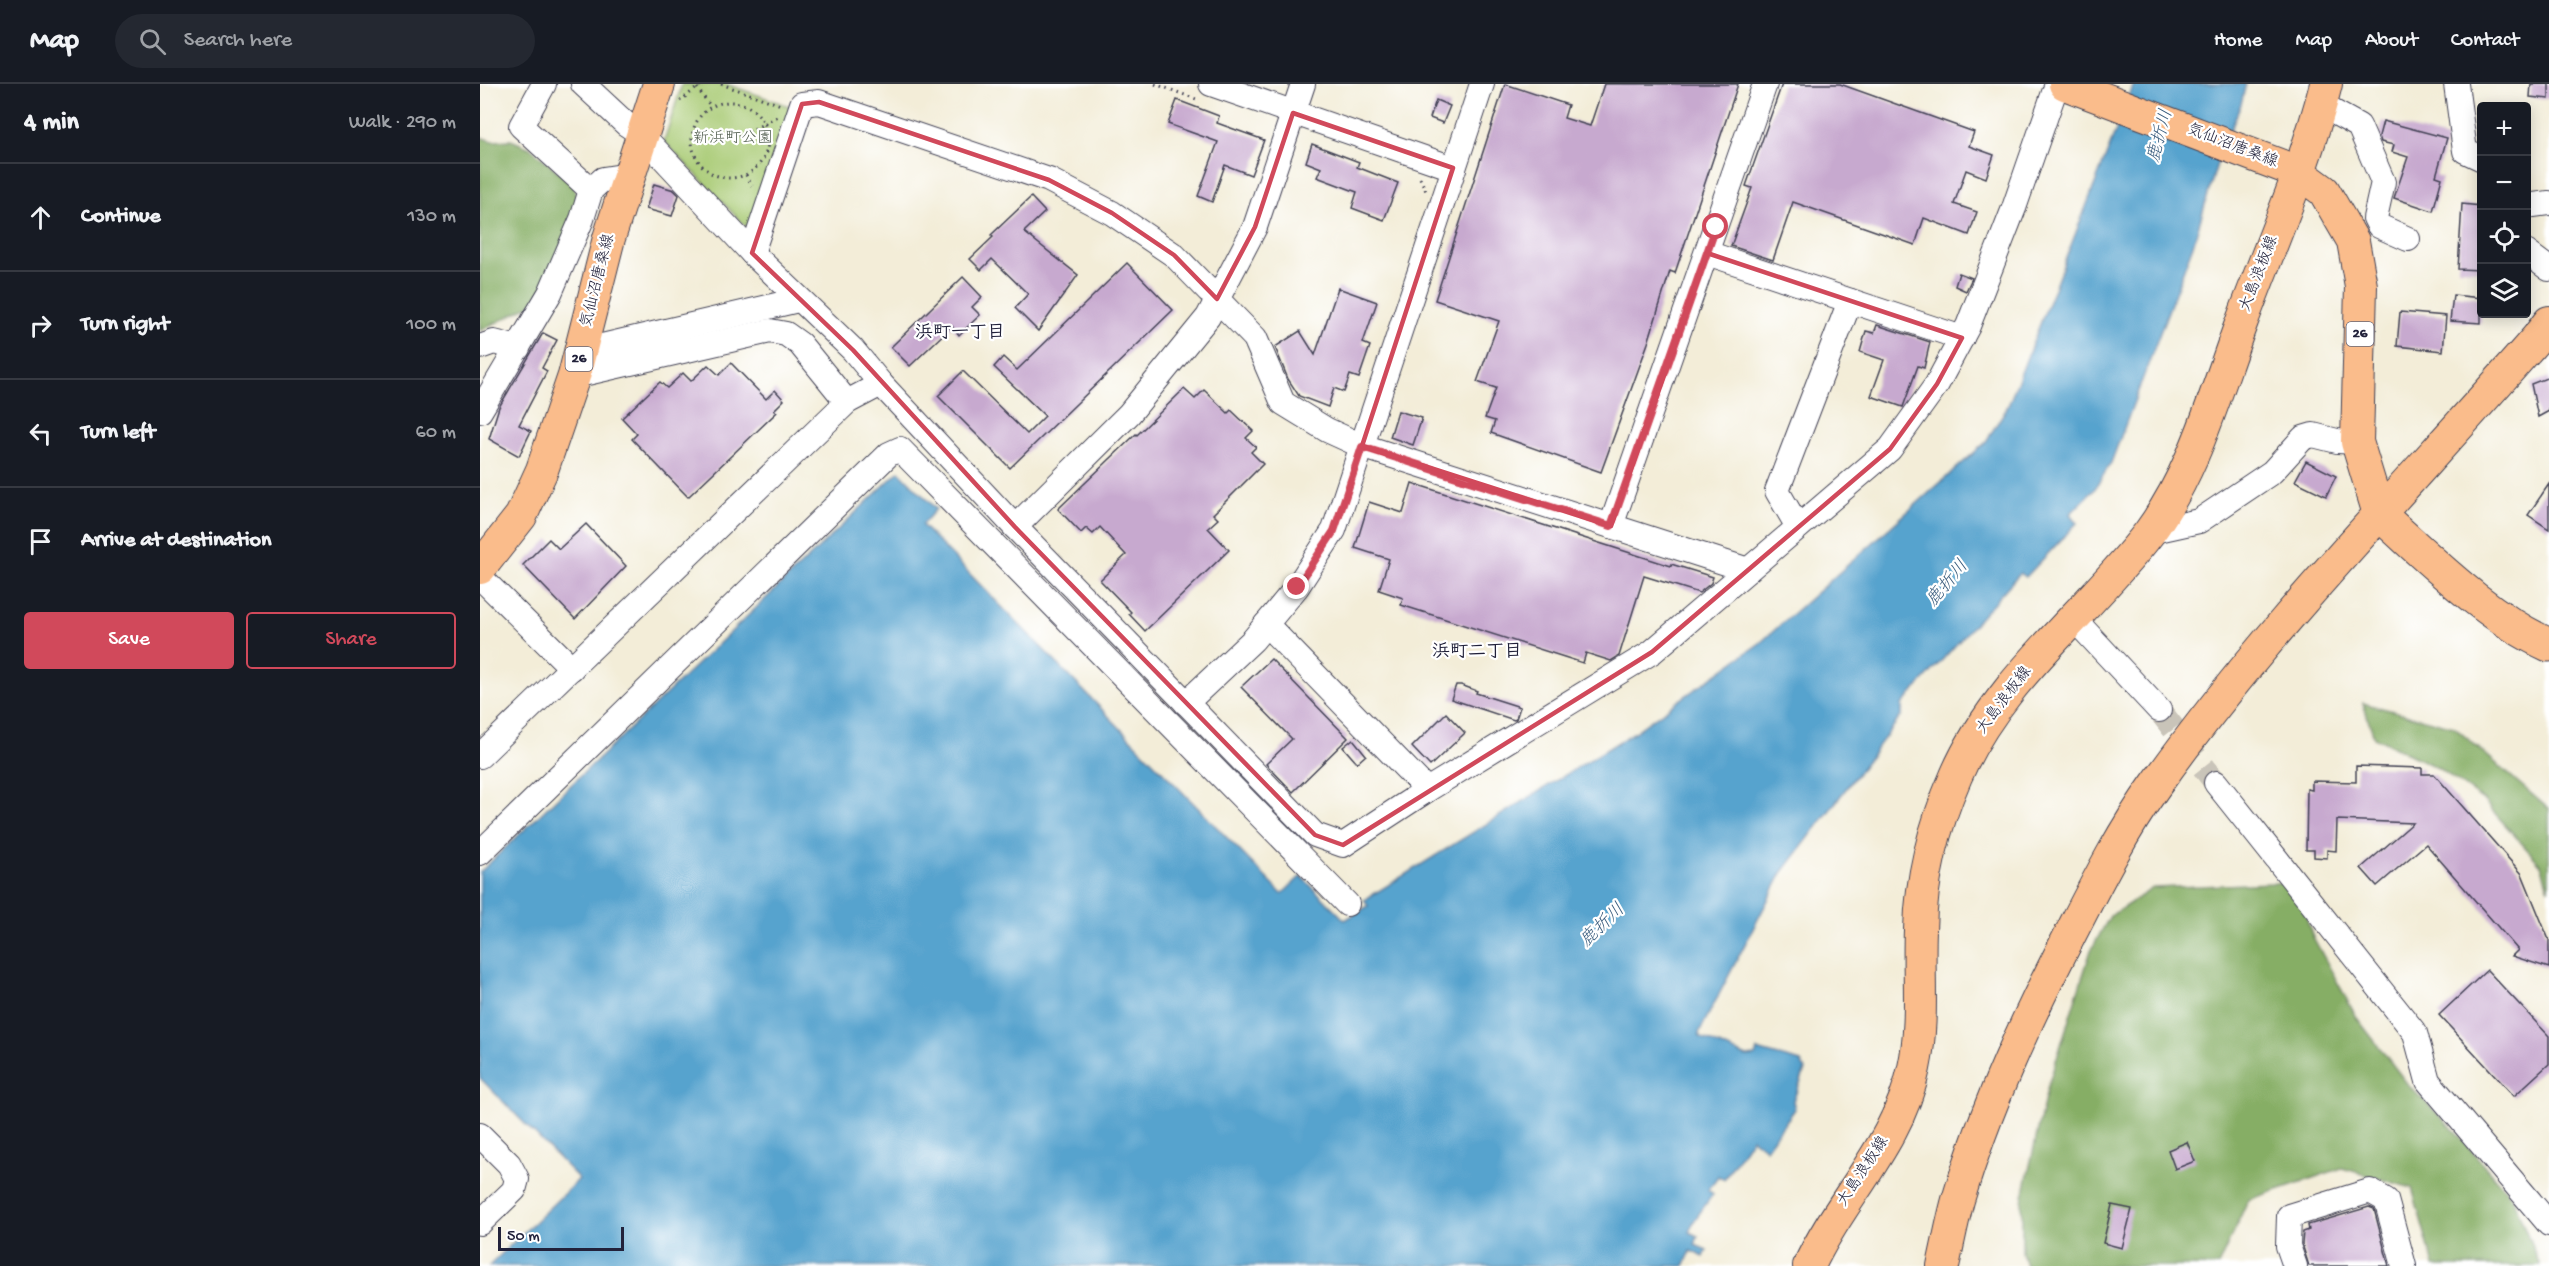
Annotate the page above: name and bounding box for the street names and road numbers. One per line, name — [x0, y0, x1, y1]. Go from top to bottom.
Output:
street label: 気仙沼唐桑線 — [2184, 119, 2281, 173]
street label: 気仙沼唐桑線 — [576, 232, 620, 330]
street label: 大島浪板線 — [2235, 233, 2283, 315]
road number: 26 — [2346, 322, 2374, 346]
road number: 26 — [566, 347, 592, 371]
street label: 大島浪板線 — [1972, 662, 2037, 739]
street label: 大島浪板線 — [1833, 1132, 1894, 1211]

